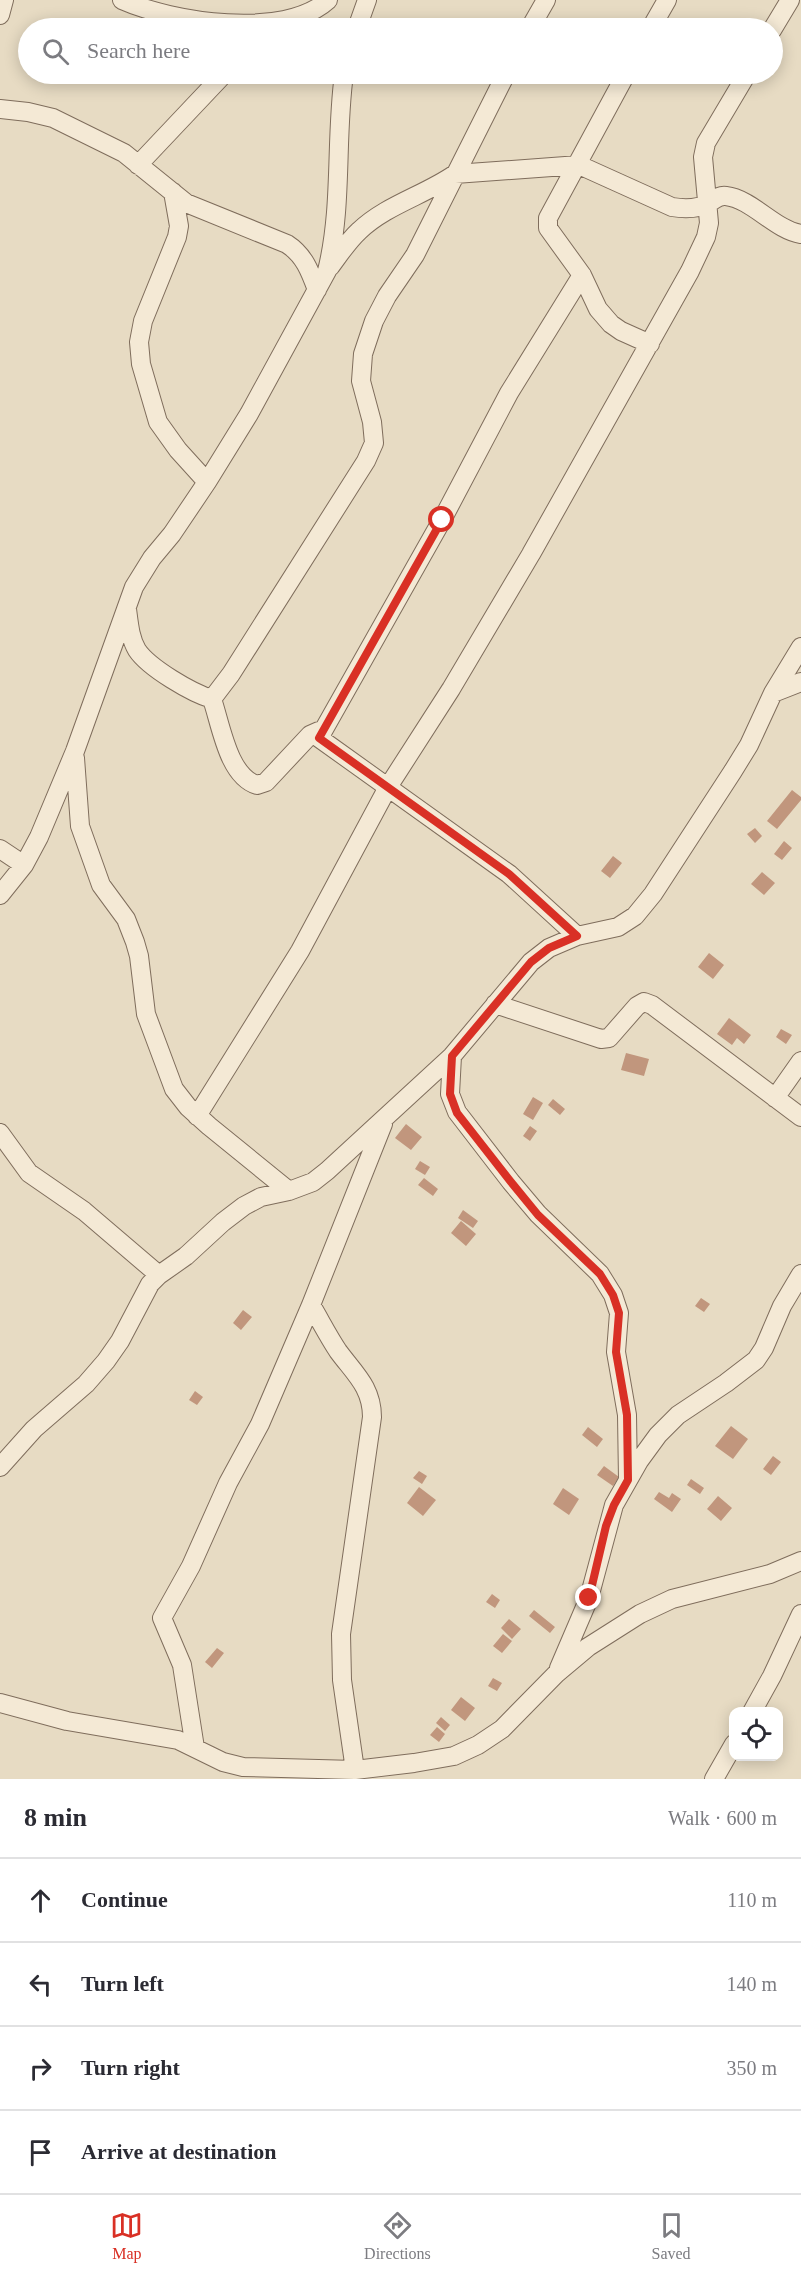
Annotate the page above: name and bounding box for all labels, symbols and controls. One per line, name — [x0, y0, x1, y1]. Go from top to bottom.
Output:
search box — [18, 18, 783, 84]
icon: search — [39, 35, 72, 68]
text: Search here — [87, 38, 190, 63]
route start — [428, 506, 454, 532]
route end — [575, 1584, 601, 1610]
map controls — [729, 1707, 783, 1761]
button: locate — [729, 1707, 783, 1761]
text: 8 min — [24, 1803, 87, 1832]
text: Walk · 600 m — [668, 1807, 777, 1829]
icon: ahead — [24, 1884, 57, 1917]
text: Continue — [81, 1887, 168, 1912]
text: 110 m — [727, 1889, 777, 1911]
icon: left — [24, 1968, 57, 2001]
text: Turn left — [81, 1971, 164, 1996]
text: 140 m — [726, 1973, 777, 1995]
icon: right — [24, 2052, 57, 2085]
text: Turn right — [81, 2055, 180, 2080]
text: 350 m — [726, 2057, 777, 2079]
icon: arrive — [24, 2136, 57, 2169]
text: Arrive at destination — [81, 2139, 277, 2164]
tab: Map — [110, 2209, 143, 2263]
tab: Directions — [364, 2209, 431, 2263]
tab: Saved — [651, 2209, 691, 2263]

